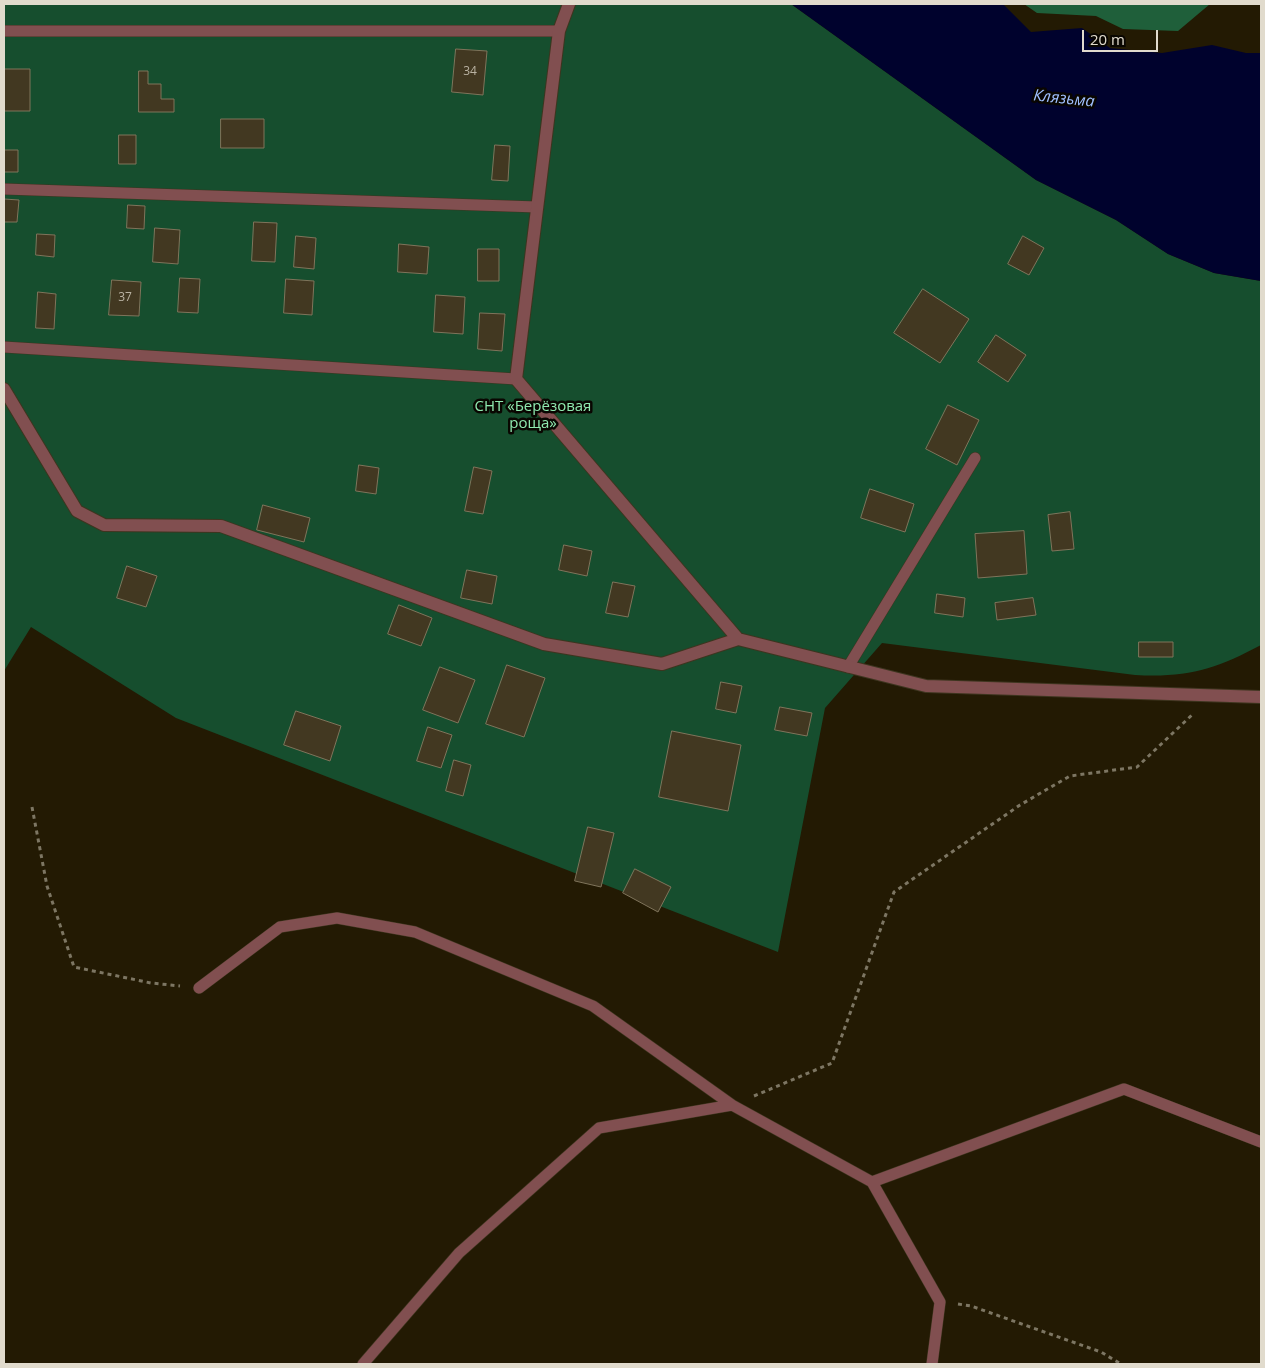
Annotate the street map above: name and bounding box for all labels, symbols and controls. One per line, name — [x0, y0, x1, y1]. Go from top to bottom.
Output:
scale bar — [1085, 20, 1161, 52]
text: 20 m — [1090, 29, 1125, 49]
house number: 34 — [463, 65, 477, 79]
water label: Клязьма — [1032, 86, 1096, 112]
house number: 37 — [118, 291, 132, 305]
park label: СНТ «Берёзовая роща» — [475, 398, 591, 433]

